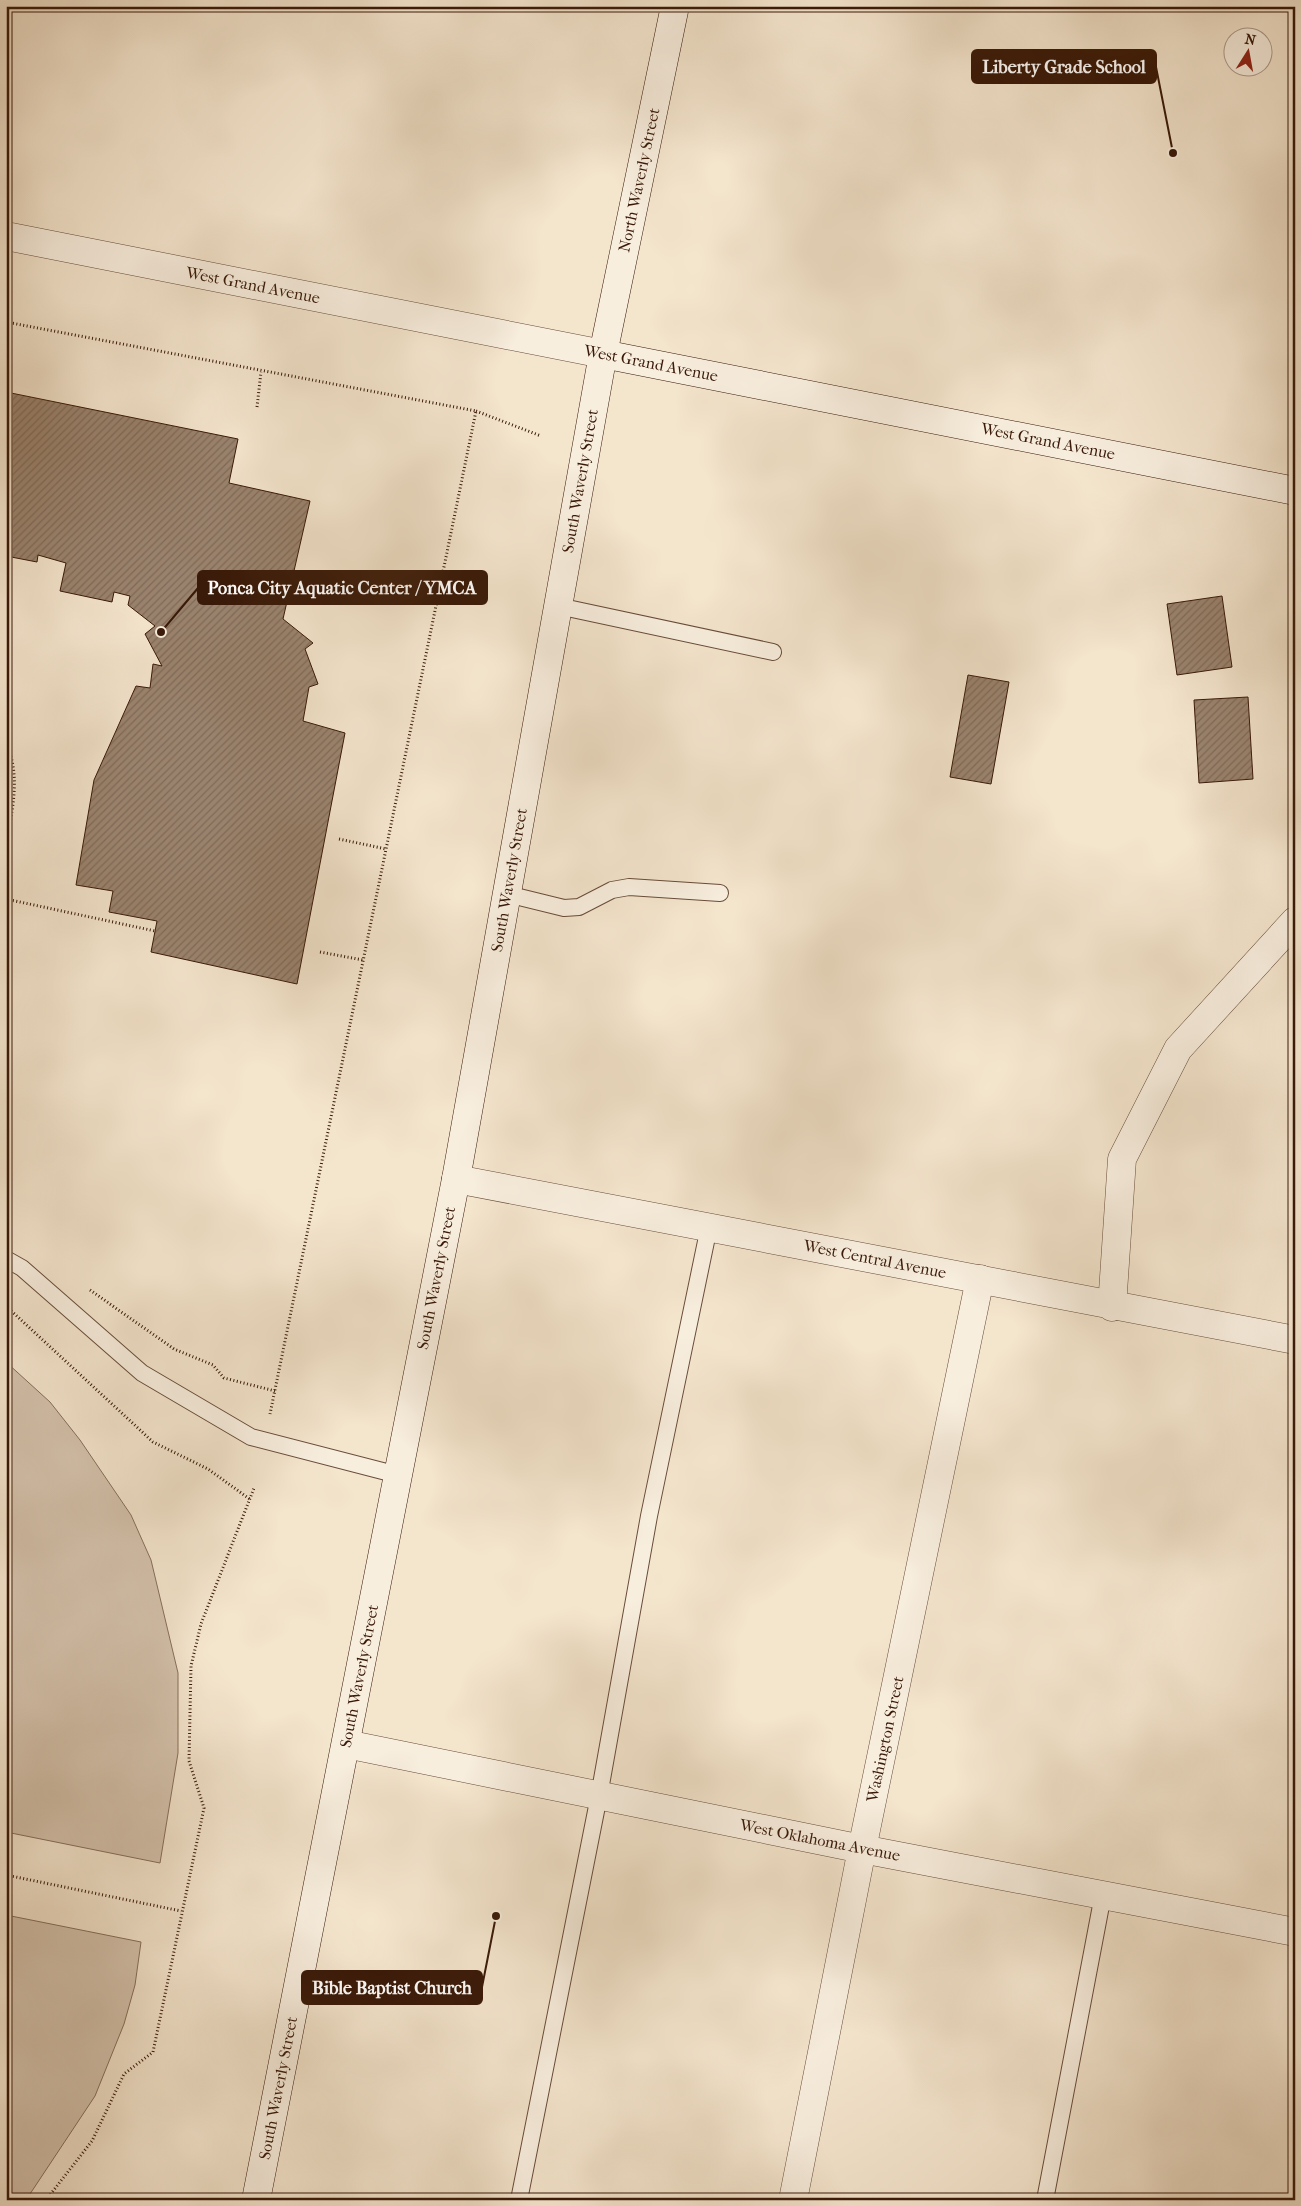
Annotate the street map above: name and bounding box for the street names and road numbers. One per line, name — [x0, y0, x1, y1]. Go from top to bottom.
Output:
street label: North Waverly Street — [614, 106, 664, 254]
street label: West Grand Avenue — [183, 262, 322, 307]
street label: West Grand Avenue — [581, 340, 720, 385]
street label: South Waverly Street — [558, 407, 602, 554]
street label: West Grand Avenue — [978, 418, 1117, 463]
street label: South Waverly Street — [487, 806, 531, 953]
street label: South Waverly Street — [413, 1204, 459, 1351]
street label: West Central Avenue — [801, 1236, 948, 1282]
street label: South Waverly Street — [336, 1602, 382, 1749]
street label: Washington Street — [862, 1674, 908, 1805]
street label: West Oklahoma Avenue — [737, 1815, 902, 1865]
street label: South Waverly Street — [255, 2014, 301, 2161]

